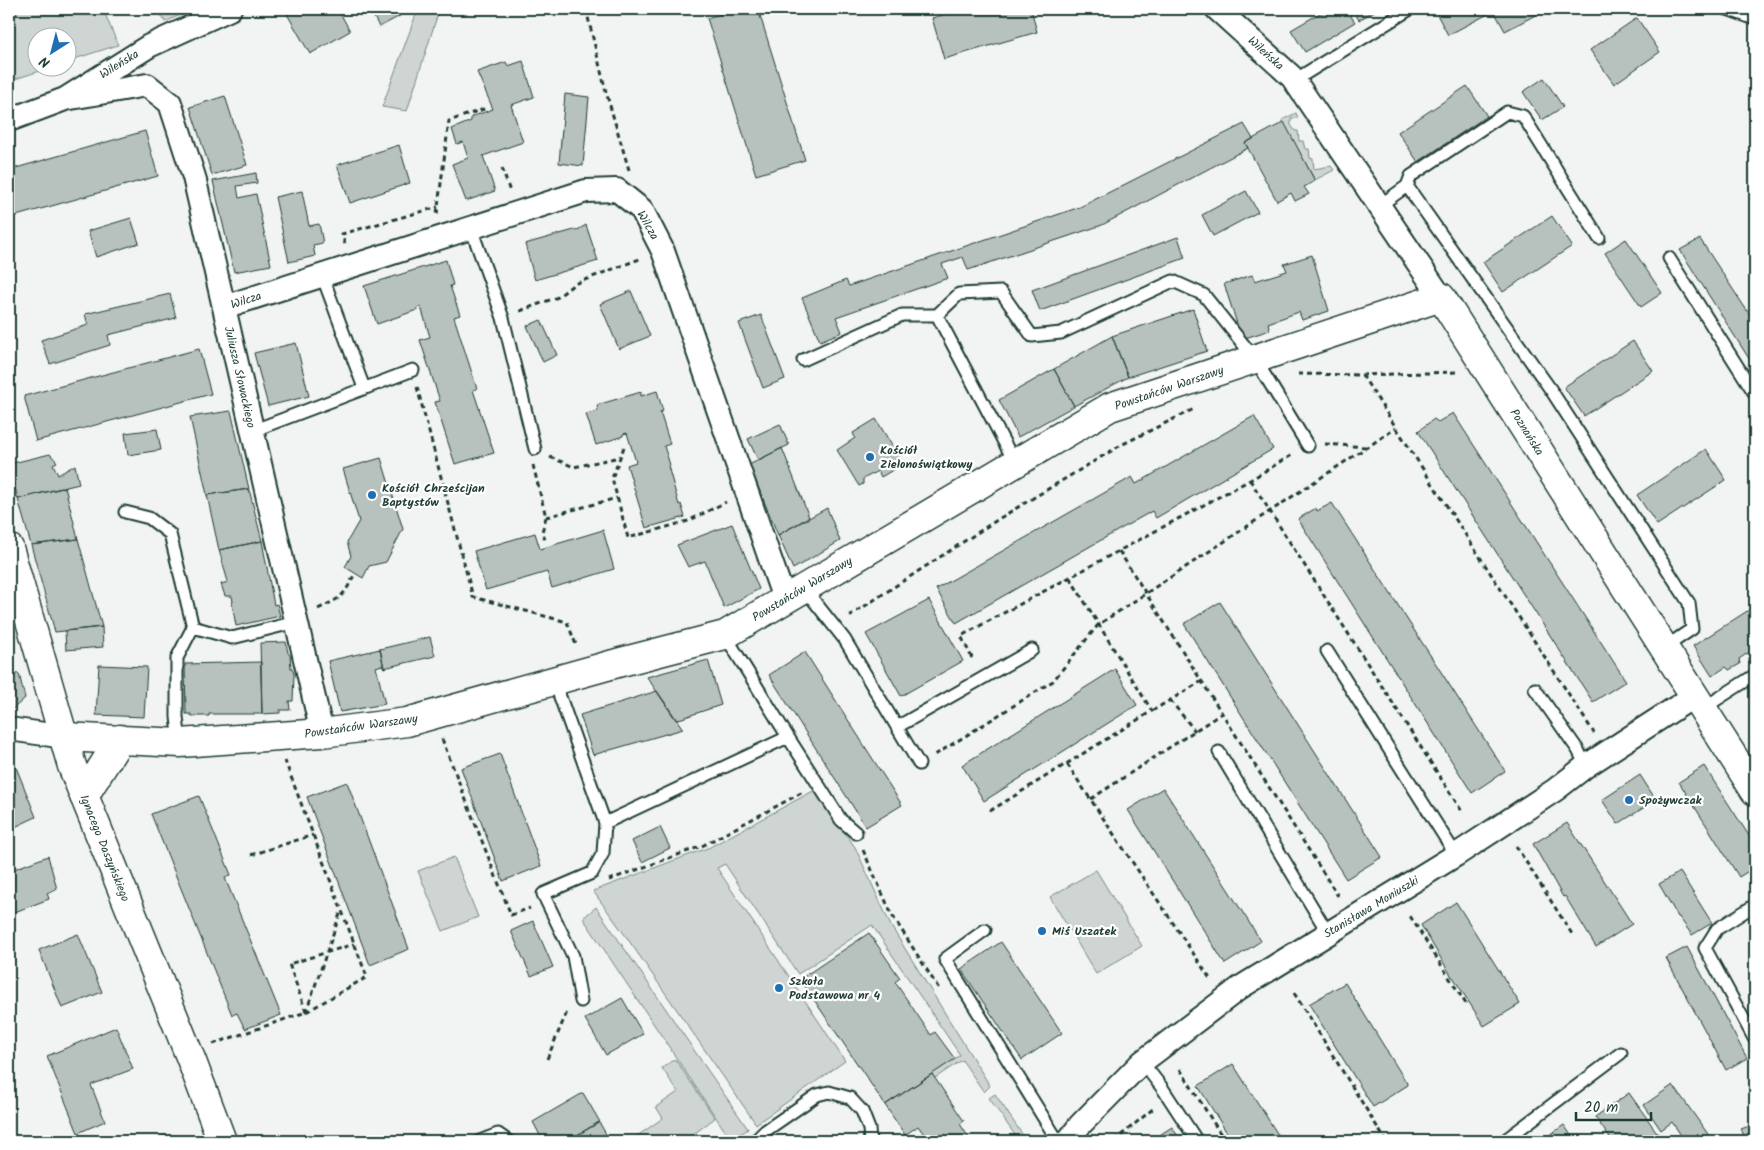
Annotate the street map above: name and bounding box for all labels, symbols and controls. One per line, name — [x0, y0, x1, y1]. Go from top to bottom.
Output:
north arrow — [28, 28, 78, 78]
street label: Wileńska — [1243, 32, 1288, 75]
street label: Wileńska — [96, 45, 143, 84]
text: N — [35, 50, 55, 73]
street label: Wilcza — [631, 207, 664, 244]
street label: Wilcza — [228, 286, 264, 314]
street label: Juliusza Słowackiego — [219, 324, 260, 430]
street label: Powstańców Warszawy — [1112, 361, 1227, 416]
street label: Poznańska — [1505, 405, 1549, 460]
place label: Kościół Zielonoświątkowy — [880, 441, 973, 474]
marker: Kościół Zielonoświątkowy — [864, 451, 876, 463]
place label: Kościół Chrześcijan Baptystów — [382, 479, 485, 512]
marker: Kościół Chrześcijan Baptystów — [366, 489, 378, 501]
street label: Powstańców Warszawy — [748, 552, 856, 627]
street label: Powstańców Warszawy — [303, 709, 419, 744]
place label: Spożywczak — [1639, 791, 1703, 810]
street label: Ignacego Daszyńskiego — [74, 792, 135, 905]
marker: Spożywczak — [1623, 794, 1635, 806]
street label: Stanisława Moniuszki — [1320, 871, 1424, 943]
place label: Miś Uszatek — [1052, 922, 1117, 941]
marker: Miś Uszatek — [1036, 925, 1048, 937]
place label: Szkoła Podstawowa nr 4 — [789, 972, 881, 1005]
marker: Szkoła Podstawowa nr 4 — [773, 982, 785, 994]
scale bar — [1576, 1090, 1652, 1122]
text: 20 m — [1584, 1096, 1618, 1120]

